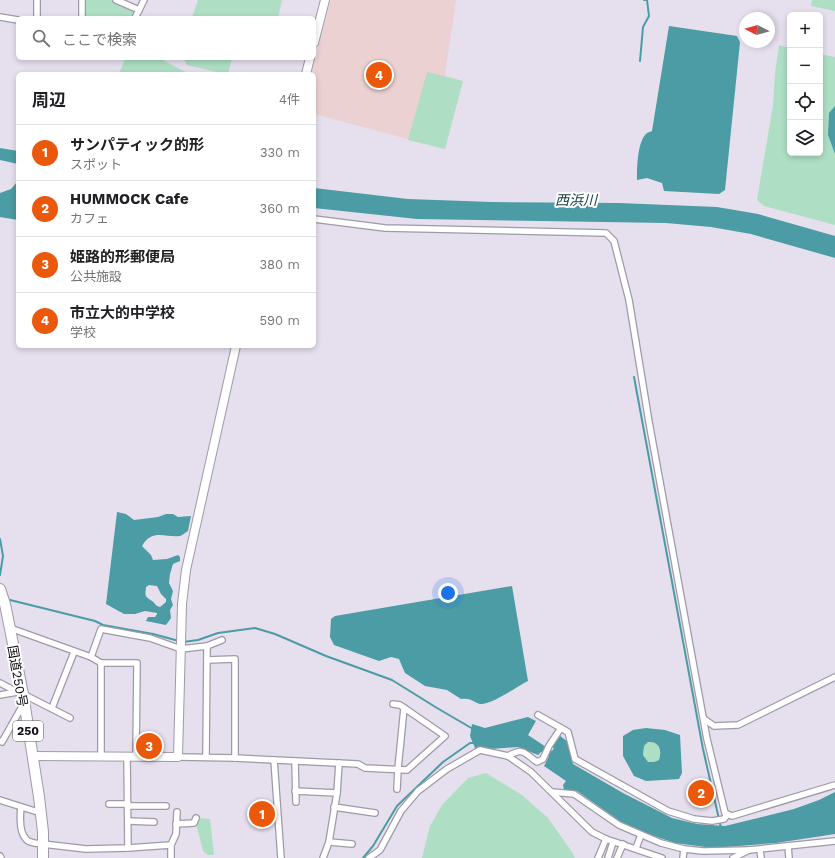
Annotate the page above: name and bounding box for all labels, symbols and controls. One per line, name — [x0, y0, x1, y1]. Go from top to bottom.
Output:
north arrow — [739, 12, 775, 48]
map controls — [787, 12, 823, 156]
button: + — [787, 12, 823, 48]
search box — [16, 16, 316, 60]
icon: search — [30, 27, 52, 49]
text: ここで検索 — [62, 31, 137, 49]
button: − — [787, 48, 823, 84]
pin: 4 — [366, 60, 392, 90]
button: locate — [787, 84, 823, 120]
text: 周辺 — [32, 90, 66, 110]
text: 4件 — [279, 92, 300, 107]
button: layers — [787, 120, 823, 156]
text: サンパティック的形 — [70, 136, 204, 154]
text: 1 — [42, 145, 48, 160]
text: 330 m — [260, 145, 300, 160]
text: スポット — [70, 157, 122, 172]
text: HUMMOCK Cafe — [70, 190, 189, 208]
water label: 西浜川 — [555, 192, 599, 208]
text: 2 — [41, 201, 49, 216]
text: 360 m — [260, 201, 300, 216]
text: カフェ — [70, 211, 109, 226]
text: 姫路的形郵便局 — [70, 248, 175, 266]
text: 3 — [41, 257, 49, 272]
text: 380 m — [260, 257, 300, 272]
text: 公共施設 — [70, 269, 122, 284]
text: 市立大的中学校 — [70, 304, 175, 322]
text: 4 — [41, 313, 49, 328]
text: 590 m — [260, 313, 300, 328]
text: 学校 — [70, 325, 96, 340]
your location — [438, 583, 458, 603]
street label: 国道250号 — [5, 644, 30, 708]
road number: 250 — [13, 721, 43, 741]
pin: 3 — [136, 731, 162, 761]
pin: 2 — [688, 778, 714, 808]
pin: 1 — [249, 799, 275, 829]

